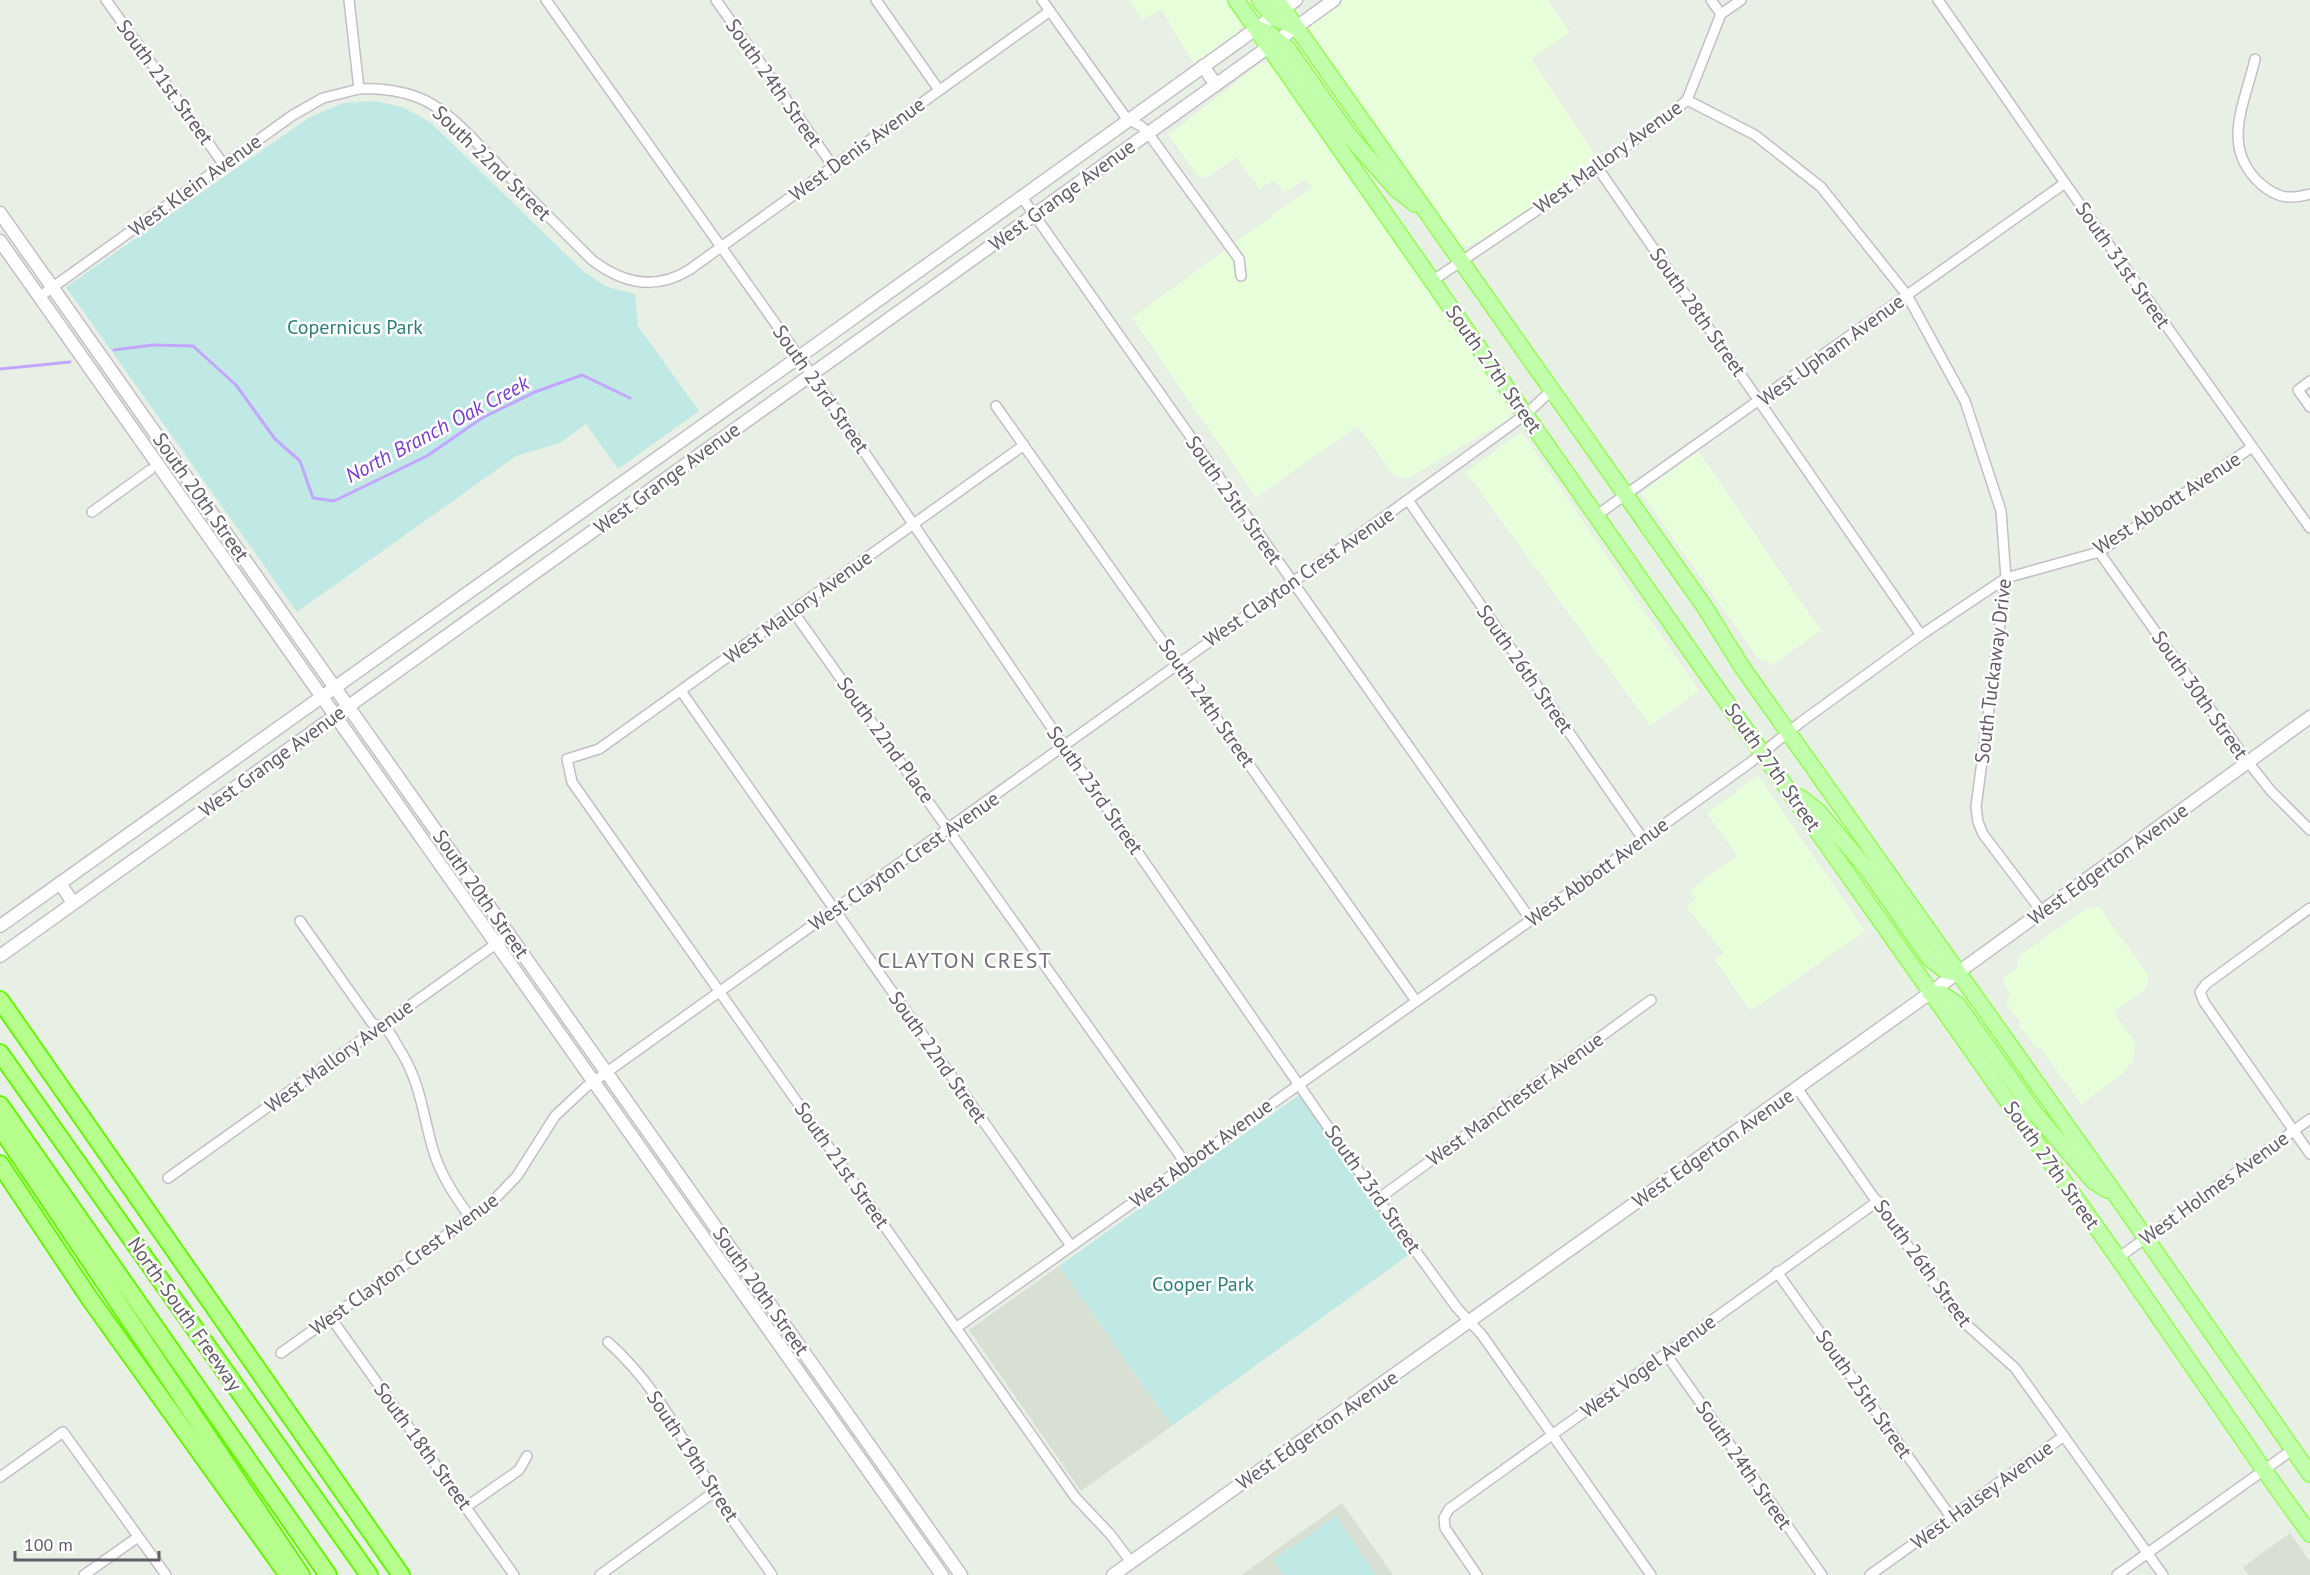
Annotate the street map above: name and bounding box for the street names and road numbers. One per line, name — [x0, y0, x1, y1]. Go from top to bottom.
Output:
street label: South 21st Street — [111, 14, 219, 150]
street label: South 24th Street — [720, 14, 828, 153]
street label: West Denis Avenue — [784, 91, 930, 207]
street label: West Mallory Avenue — [1529, 94, 1687, 220]
street label: South 22nd Street — [427, 100, 557, 226]
street label: West Klein Avenue — [123, 128, 267, 242]
street label: West Grange Avenue — [984, 133, 1140, 257]
street label: South 31st Street — [2070, 197, 2176, 333]
street label: South 28th Street — [1644, 243, 1752, 382]
street label: West Upham Avenue — [1753, 288, 1909, 412]
street label: South 27th Street — [1440, 300, 1548, 438]
street label: South 23rd Street — [767, 320, 875, 458]
street label: West Grange Avenue — [589, 416, 745, 540]
street label: South 20th Street — [147, 428, 255, 567]
street label: South 25th Street — [1180, 431, 1288, 570]
street label: West Abbott Avenue — [2088, 446, 2246, 560]
street label: West Clayton Crest Avenue — [1199, 501, 1399, 653]
street label: West Mallory Avenue — [719, 544, 877, 670]
street label: South Tuckaway Drive — [1969, 577, 2017, 765]
street label: South 26th Street — [1471, 600, 1579, 739]
street label: South 30th Street — [2146, 626, 2254, 765]
street label: South 24th Street — [1153, 634, 1261, 773]
street label: South 22nd Place — [831, 672, 941, 808]
street label: South 27th Street — [1719, 698, 1827, 836]
street label: West Grange Avenue — [194, 699, 350, 823]
street label: South 23rd Street — [1041, 721, 1149, 859]
street label: West Clayton Crest Avenue — [804, 785, 1004, 937]
street label: West Edgerton Avenue — [2023, 797, 2193, 931]
street label: West Abbott Avenue — [1520, 811, 1674, 933]
street label: South 20th Street — [427, 825, 535, 964]
street label: South 22nd Street — [883, 986, 993, 1128]
street label: West Mallory Avenue — [260, 993, 418, 1119]
street label: West Manchester Avenue — [1421, 1026, 1609, 1172]
street label: West Edgerton Avenue — [1627, 1082, 1799, 1214]
street label: West Abbott Avenue — [1124, 1092, 1278, 1214]
street label: South 27th Street — [1998, 1096, 2106, 1234]
street label: South 21st Street — [789, 1097, 895, 1233]
street label: South 23rd Street — [1319, 1120, 1427, 1258]
street label: West Holmes Avenue — [2134, 1125, 2294, 1251]
street label: West Clayton Crest Avenue — [305, 1187, 503, 1341]
street label: South 26th Street — [1868, 1194, 1978, 1332]
street label: South 20th Street — [707, 1222, 815, 1361]
street label: North-South Freeway — [122, 1232, 248, 1397]
street label: West Vogel Avenue — [1575, 1308, 1721, 1424]
street label: South 25th Street — [1810, 1325, 1918, 1464]
street label: West Edgerton Avenue — [1231, 1364, 1403, 1496]
street label: South 18th Street — [368, 1377, 478, 1515]
street label: South 19th Street — [641, 1386, 745, 1527]
street label: South 24th Street — [1690, 1396, 1798, 1535]
street label: West Halsey Avenue — [1906, 1435, 2058, 1555]

